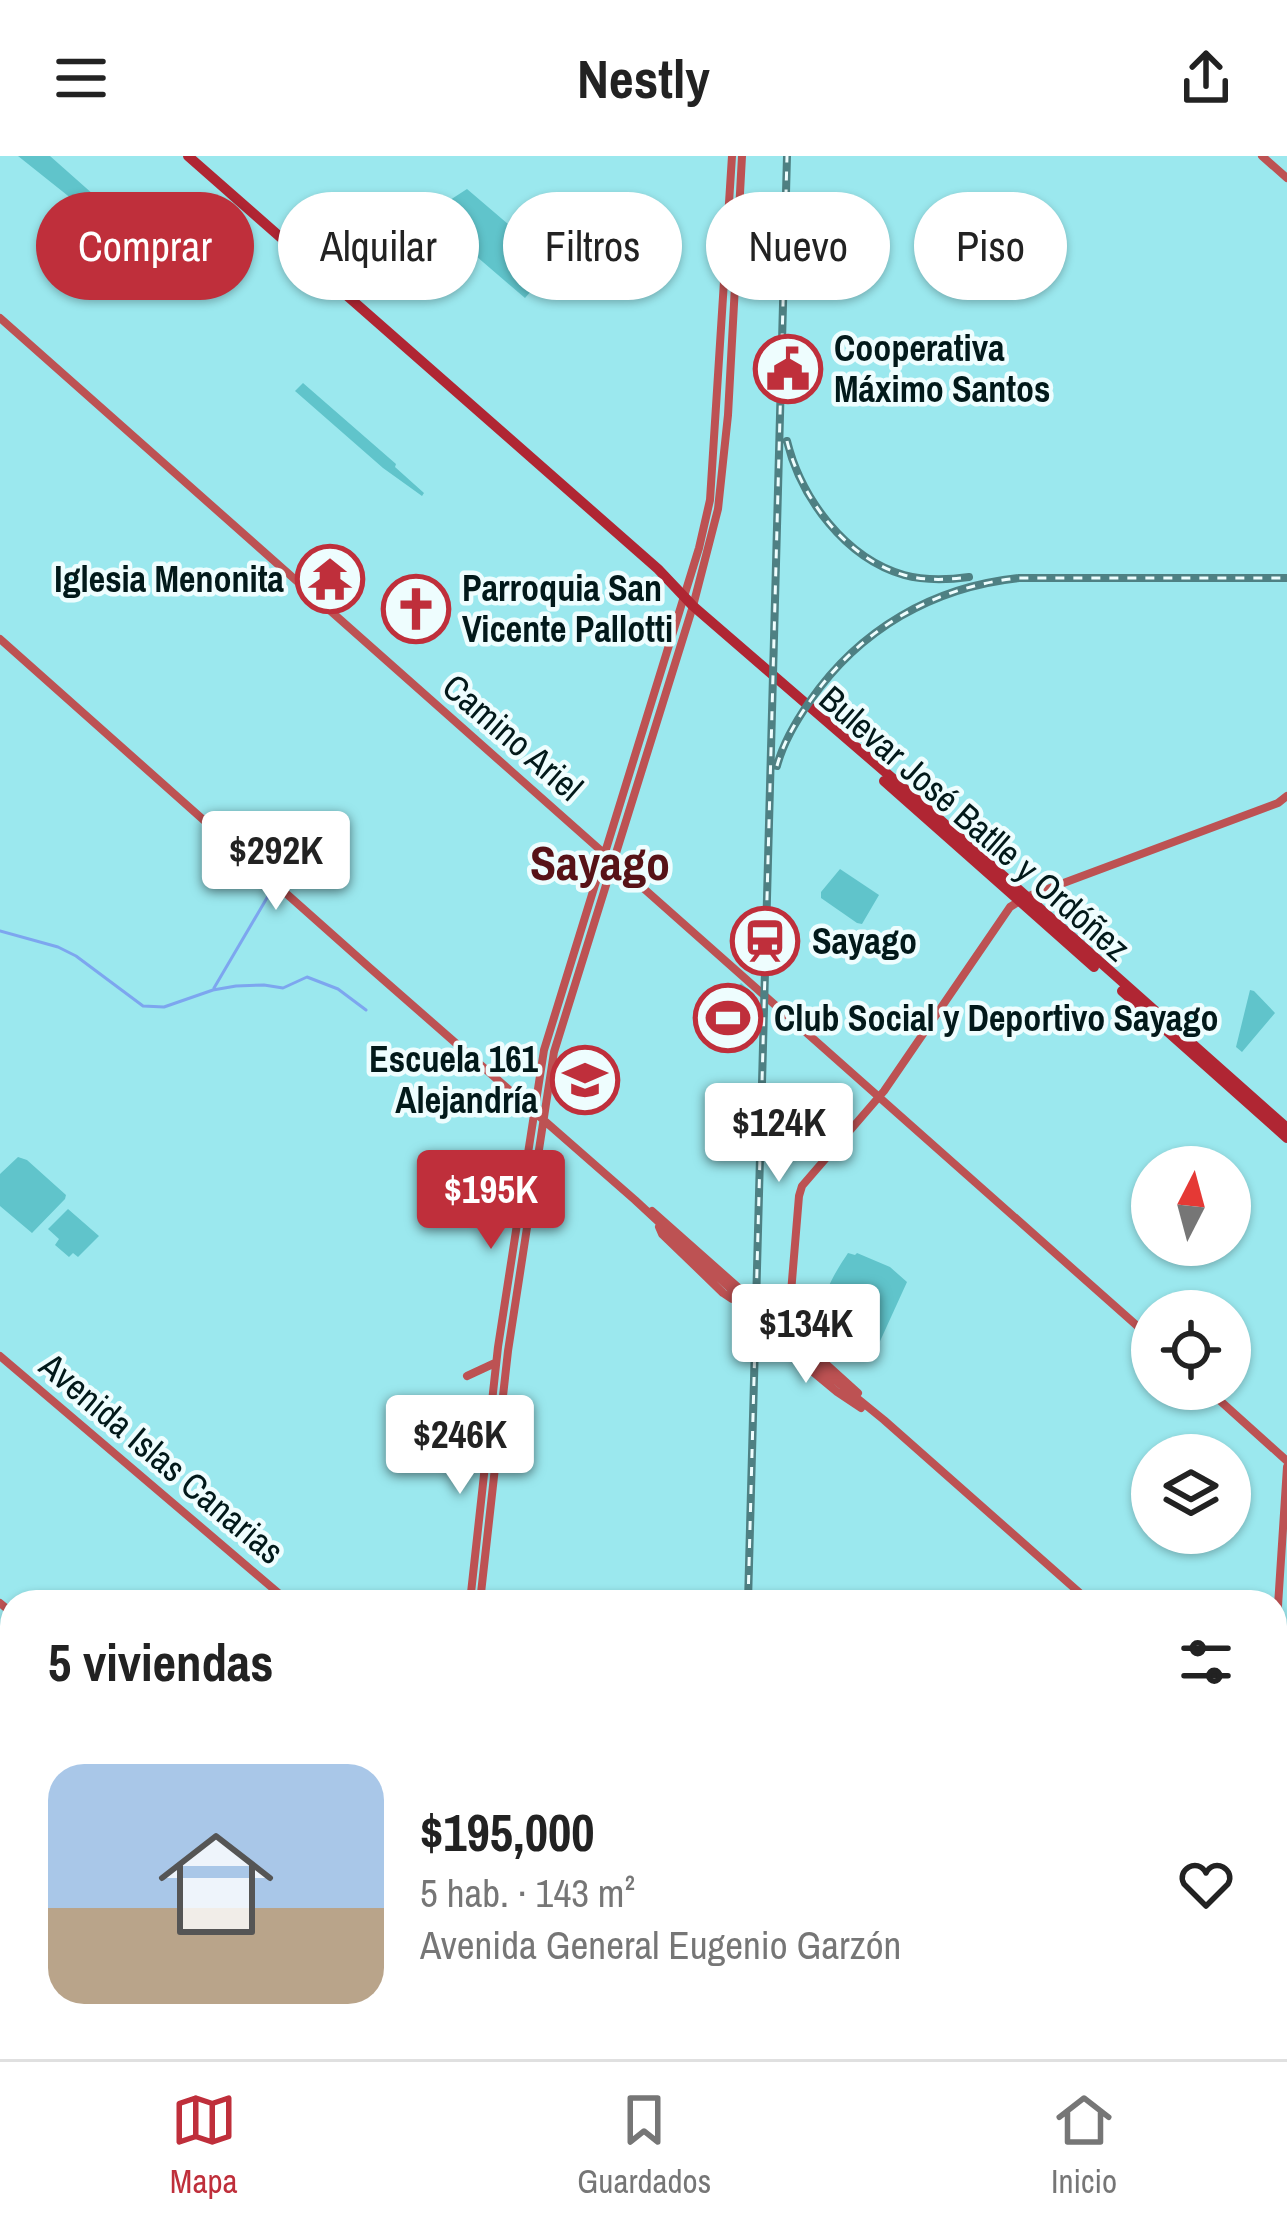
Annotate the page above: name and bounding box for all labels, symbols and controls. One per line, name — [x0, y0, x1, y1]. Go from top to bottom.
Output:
text: Nestly — [577, 42, 710, 115]
icon: menu — [48, 45, 114, 111]
icon: share — [1173, 45, 1239, 111]
chip: Comprar — [36, 192, 254, 300]
chip: Alquilar — [278, 192, 479, 300]
chip: Filtros — [503, 192, 682, 300]
chip: Nuevo — [706, 192, 890, 300]
chip: Piso — [914, 192, 1067, 300]
place label: Cooperativa Máximo Santos — [834, 324, 1051, 413]
public building icon: Cooperativa Máximo Santos — [753, 334, 823, 404]
temple icon: Iglesia Menonita — [295, 544, 365, 614]
place label: Iglesia Menonita — [54, 555, 285, 603]
place label: Parroquia San Vicente Pallotti — [462, 564, 673, 653]
church icon: Parroquia San Vicente Pallotti — [381, 574, 451, 644]
street label: Camino Ariel — [433, 663, 593, 811]
street label: Bulevar José Batlle y Ordóñez — [809, 675, 1141, 971]
pin: $292K — [192, 811, 360, 913]
text: $292K — [229, 824, 323, 876]
district label: Sayago — [530, 830, 670, 895]
station icon: Sayago — [730, 906, 800, 976]
place label: Sayago — [812, 917, 917, 965]
sports icon: Club Social y Deportivo Sayago — [693, 983, 763, 1053]
place label: Club Social y Deportivo Sayago — [774, 994, 1219, 1042]
place label: Escuela 161 Alejandría — [369, 1035, 539, 1124]
school or university icon: Escuela 161 Alejandría — [550, 1045, 620, 1115]
pin: $124K — [695, 1083, 863, 1185]
text: $124K — [732, 1096, 826, 1148]
north arrow — [1131, 1146, 1251, 1266]
map controls — [1131, 1146, 1251, 1554]
pin: $195K — [407, 1150, 575, 1252]
text: $195K — [444, 1163, 538, 1215]
pin: $134K — [722, 1284, 890, 1386]
button: locate — [1131, 1290, 1251, 1410]
text: $134K — [759, 1297, 853, 1349]
street label: Avenida Islas Canarias — [29, 1341, 294, 1574]
pin: $246K — [376, 1395, 544, 1497]
text: $246K — [413, 1408, 507, 1460]
button: layers — [1131, 1434, 1251, 1554]
text: 5 viviendas — [48, 1628, 274, 1697]
icon: filters — [1173, 1629, 1239, 1695]
text: $195,000 — [420, 1798, 594, 1867]
icon: home — [144, 1812, 288, 1956]
icon: heart — [1173, 1851, 1239, 1917]
text: 5 hab. · 143 m² — [420, 1867, 635, 1919]
text: Avenida General Eugenio Garzón — [420, 1919, 901, 1971]
tab: Mapa — [170, 2087, 238, 2203]
tab: Guardados — [577, 2087, 711, 2203]
tab: Inicio — [1051, 2087, 1117, 2203]

